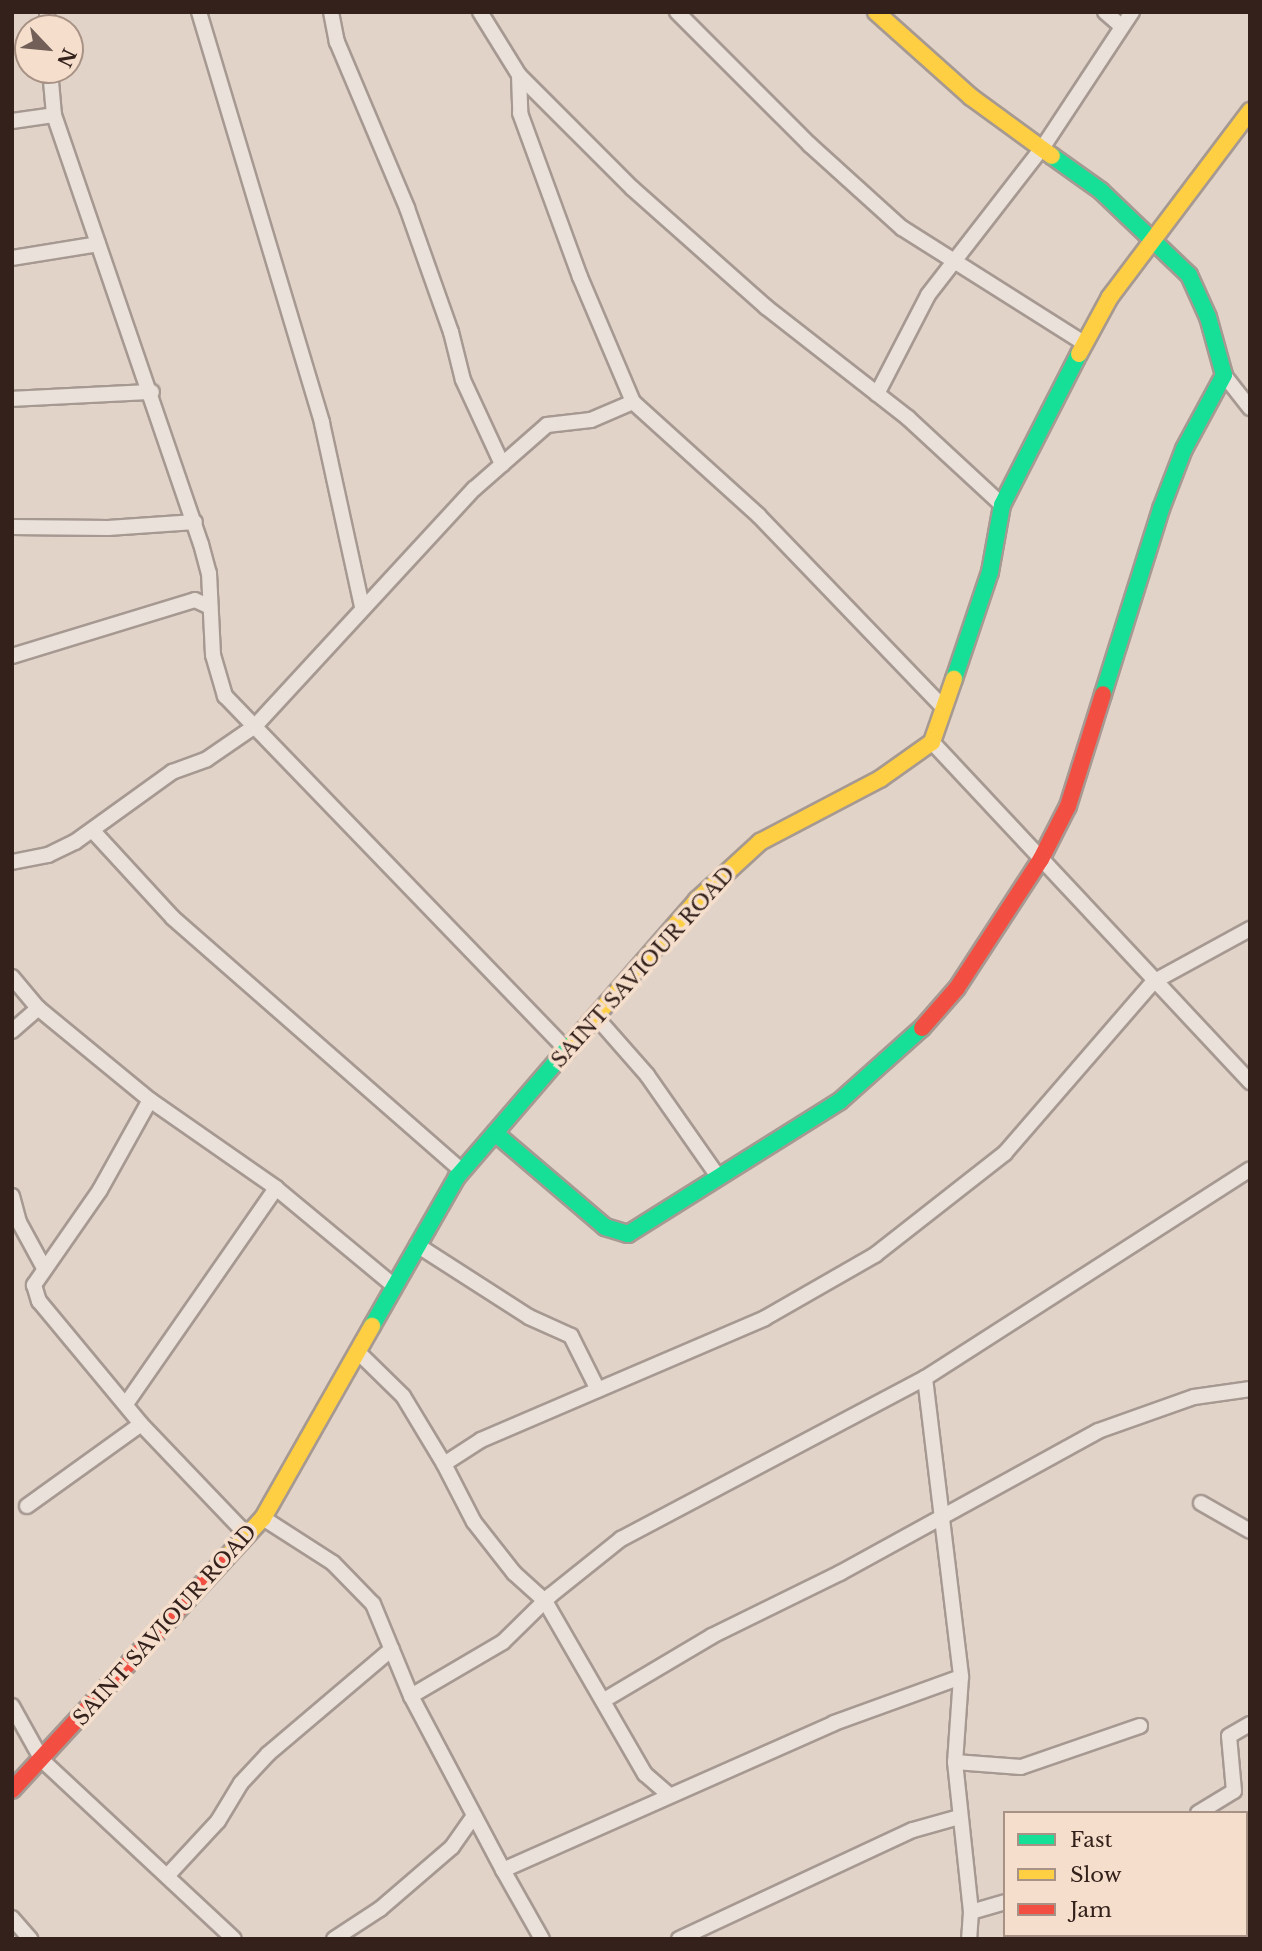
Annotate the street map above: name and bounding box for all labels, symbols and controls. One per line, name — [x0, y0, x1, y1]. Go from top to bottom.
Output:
north arrow — [14, 14, 84, 84]
text: N — [52, 44, 81, 71]
street label: SAINT SAVIOUR ROAD — [546, 861, 740, 1073]
street label: SAINT SAVIOUR ROAD — [68, 1519, 262, 1731]
legend — [1003, 1811, 1248, 1937]
text: Fast — [1070, 1827, 1112, 1853]
text: Slow — [1070, 1862, 1122, 1888]
text: Jam — [1070, 1897, 1112, 1923]

